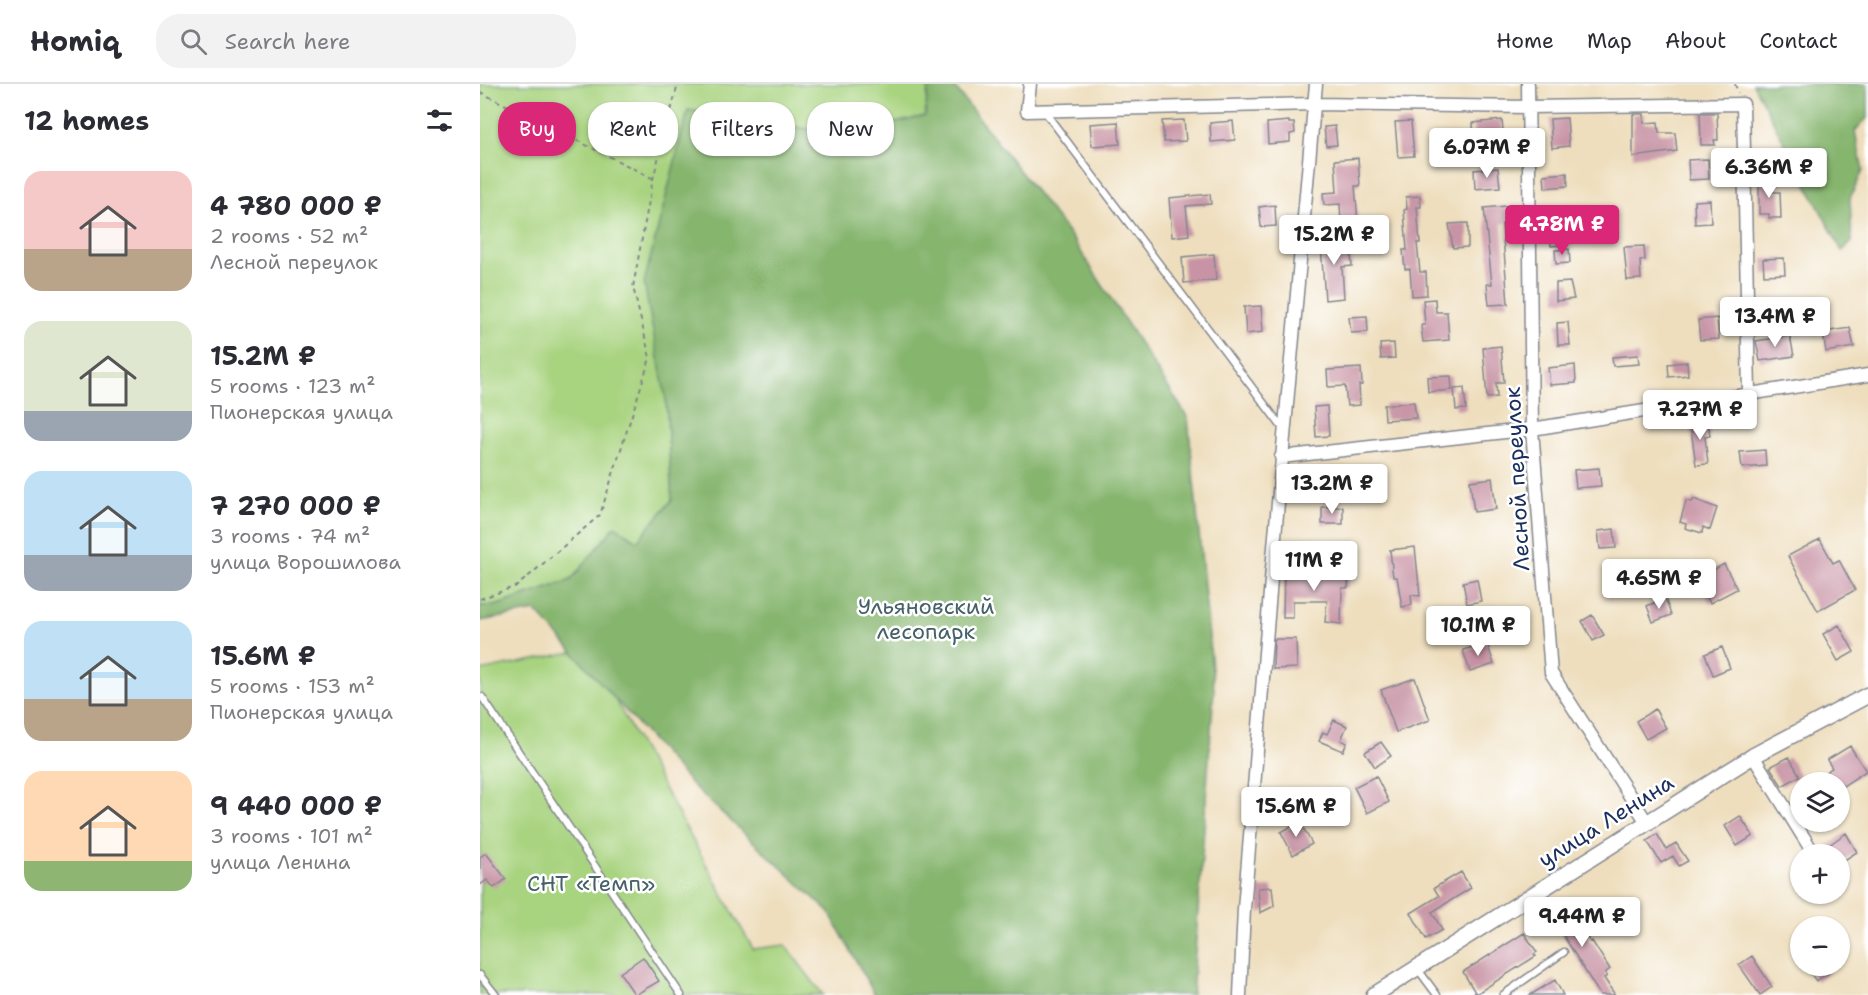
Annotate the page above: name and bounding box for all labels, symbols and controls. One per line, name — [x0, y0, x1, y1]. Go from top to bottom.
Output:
search box — [156, 14, 576, 68]
text: Homiq — [30, 22, 120, 60]
icon: search — [177, 25, 210, 58]
text: Search here — [225, 27, 351, 56]
text: Home — [1496, 27, 1554, 55]
text: Map — [1587, 27, 1632, 55]
text: About — [1665, 27, 1726, 55]
text: Contact — [1759, 27, 1838, 55]
chip: Buy — [498, 102, 576, 156]
chip: Rent — [588, 102, 678, 156]
chip: Filters — [690, 102, 795, 156]
chip: New — [807, 102, 894, 156]
text: 12 homes — [24, 103, 149, 138]
icon: filters — [423, 104, 456, 137]
pin: 6.07M ₽ — [1432, 128, 1542, 179]
text: 6.07M ₽ — [1443, 134, 1531, 160]
pin: 6.36M ₽ — [1714, 148, 1824, 199]
text: 6.36M ₽ — [1725, 154, 1813, 180]
text: 4 780 000 ₽ — [210, 188, 382, 223]
icon: home — [72, 195, 144, 267]
pin: 4.78M ₽ — [1507, 205, 1617, 256]
text: 4.78M ₽ — [1519, 211, 1605, 237]
pin: 15.2M ₽ — [1279, 215, 1389, 266]
text: 15.2M ₽ — [1293, 221, 1375, 247]
text: 2 rooms · 52 m² — [210, 223, 368, 249]
text: Лесной переулок — [210, 249, 378, 275]
pin: 13.4M ₽ — [1720, 297, 1830, 348]
text: 13.4M ₽ — [1734, 303, 1816, 329]
text: 15.2M ₽ — [210, 338, 316, 373]
icon: home — [72, 345, 144, 417]
text: 5 rooms · 123 m² — [210, 373, 376, 399]
street label: Лесной переулок — [1498, 386, 1536, 572]
pin: 7.27M ₽ — [1645, 390, 1755, 441]
text: 7.27M ₽ — [1657, 396, 1743, 422]
text: Пионерская улица — [210, 399, 393, 425]
pin: 13.2M ₽ — [1277, 464, 1387, 515]
text: 13.2M ₽ — [1291, 470, 1373, 496]
text: 7 270 000 ₽ — [210, 488, 381, 523]
icon: home — [72, 495, 144, 567]
text: 3 rooms · 74 m² — [210, 523, 370, 549]
pin: 11M ₽ — [1272, 541, 1356, 592]
text: 11M ₽ — [1284, 547, 1344, 573]
text: улица Ворошилова — [210, 549, 401, 575]
pin: 4.65M ₽ — [1604, 559, 1714, 610]
text: 4.65M ₽ — [1616, 565, 1702, 591]
park label: Ульяновский лесопарк — [858, 592, 994, 646]
pin: 10.1M ₽ — [1423, 606, 1533, 657]
text: 10.1M ₽ — [1440, 612, 1516, 638]
text: 15.6M ₽ — [210, 638, 316, 673]
icon: home — [72, 645, 144, 717]
text: 5 rooms · 153 m² — [210, 673, 375, 699]
text: Пионерская улица — [210, 699, 393, 725]
street label: улица Ленина — [1533, 768, 1679, 874]
map controls — [1790, 772, 1850, 976]
button: layers — [1790, 772, 1850, 832]
pin: 15.6M ₽ — [1241, 787, 1351, 838]
text: 9 440 000 ₽ — [210, 788, 382, 823]
text: 15.6M ₽ — [1255, 793, 1337, 819]
icon: home — [72, 795, 144, 867]
text: 3 rooms · 101 m² — [210, 823, 373, 849]
button: + — [1790, 844, 1850, 904]
text: улица Ленина — [210, 849, 350, 875]
park label: СНТ «Темп» — [527, 869, 655, 898]
pin: 9.44M ₽ — [1527, 897, 1637, 948]
text: 9.44M ₽ — [1538, 903, 1626, 929]
button: − — [1790, 916, 1850, 976]

